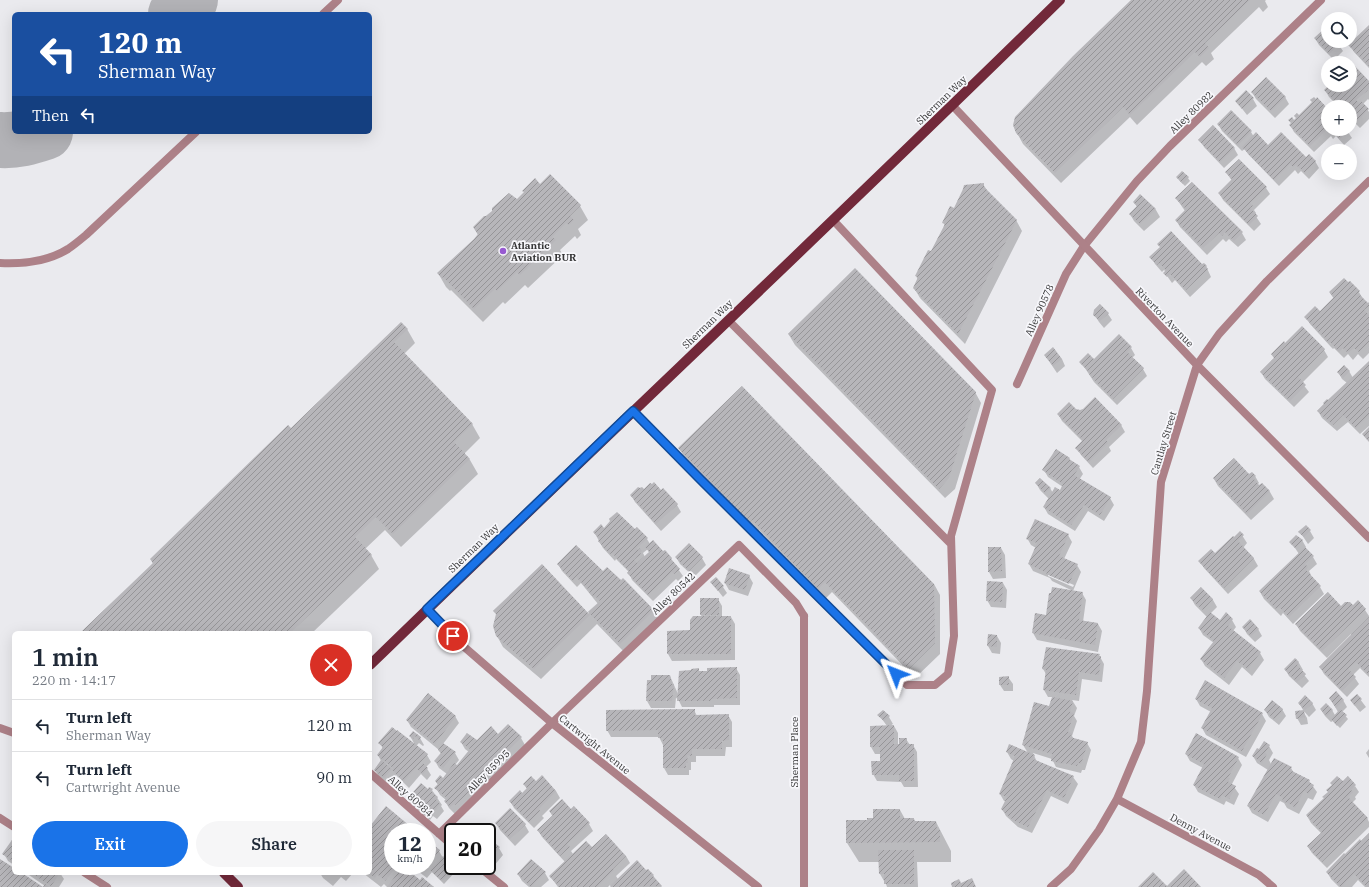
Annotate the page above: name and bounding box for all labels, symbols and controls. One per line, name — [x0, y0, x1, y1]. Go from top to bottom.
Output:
map controls — [1321, 12, 1357, 180]
button: search — [1321, 12, 1357, 48]
text: 120 m — [98, 24, 182, 61]
icon: left — [32, 28, 84, 80]
button: layers — [1321, 56, 1357, 92]
text: Sherman Way — [98, 60, 216, 83]
street label: Sherman Way — [913, 73, 970, 128]
street label: Alley 80982 — [1167, 88, 1216, 136]
button: + — [1321, 100, 1357, 136]
icon: left — [77, 104, 99, 126]
text: Then — [32, 106, 69, 125]
button: − — [1321, 144, 1357, 180]
place label: Atlantic Aviation BUR — [511, 239, 577, 264]
marker: Atlantic Aviation BUR — [498, 246, 508, 256]
street label: Alley 90578 — [1022, 282, 1057, 338]
street label: Riverton Avenue — [1133, 285, 1196, 350]
street label: Sherman Way — [679, 297, 736, 352]
street label: Cantlay Street — [1148, 409, 1179, 477]
street label: Sherman Way — [445, 521, 502, 576]
street label: Alley 80542 — [649, 569, 698, 617]
pin — [436, 619, 470, 653]
icon: arrive — [442, 625, 464, 647]
text: 1 min — [32, 641, 99, 673]
button: close — [310, 644, 352, 686]
position arrow — [875, 653, 917, 695]
text: 220 m · 14:17 — [32, 672, 116, 689]
text: Turn left — [66, 708, 132, 727]
street label: Cartwright Avenue — [556, 712, 633, 777]
icon: left — [32, 715, 54, 737]
text: 120 m — [307, 716, 352, 735]
street label: Sherman Place — [788, 717, 801, 787]
text: Sherman Way — [66, 727, 151, 744]
street label: Alley 85995 — [464, 747, 513, 796]
text: Turn left — [66, 760, 132, 779]
icon: left — [32, 767, 54, 789]
text: 90 m — [316, 768, 352, 787]
street label: Alley 80984 — [386, 773, 436, 820]
text: Cartwright Avenue — [66, 779, 180, 796]
street label: Denny Avenue — [1168, 811, 1234, 854]
button: Exit — [32, 821, 188, 867]
button: Share — [196, 821, 352, 867]
speed limit sign: 20 — [444, 823, 496, 875]
text: 12 — [398, 830, 422, 857]
text: km/h — [397, 852, 423, 865]

